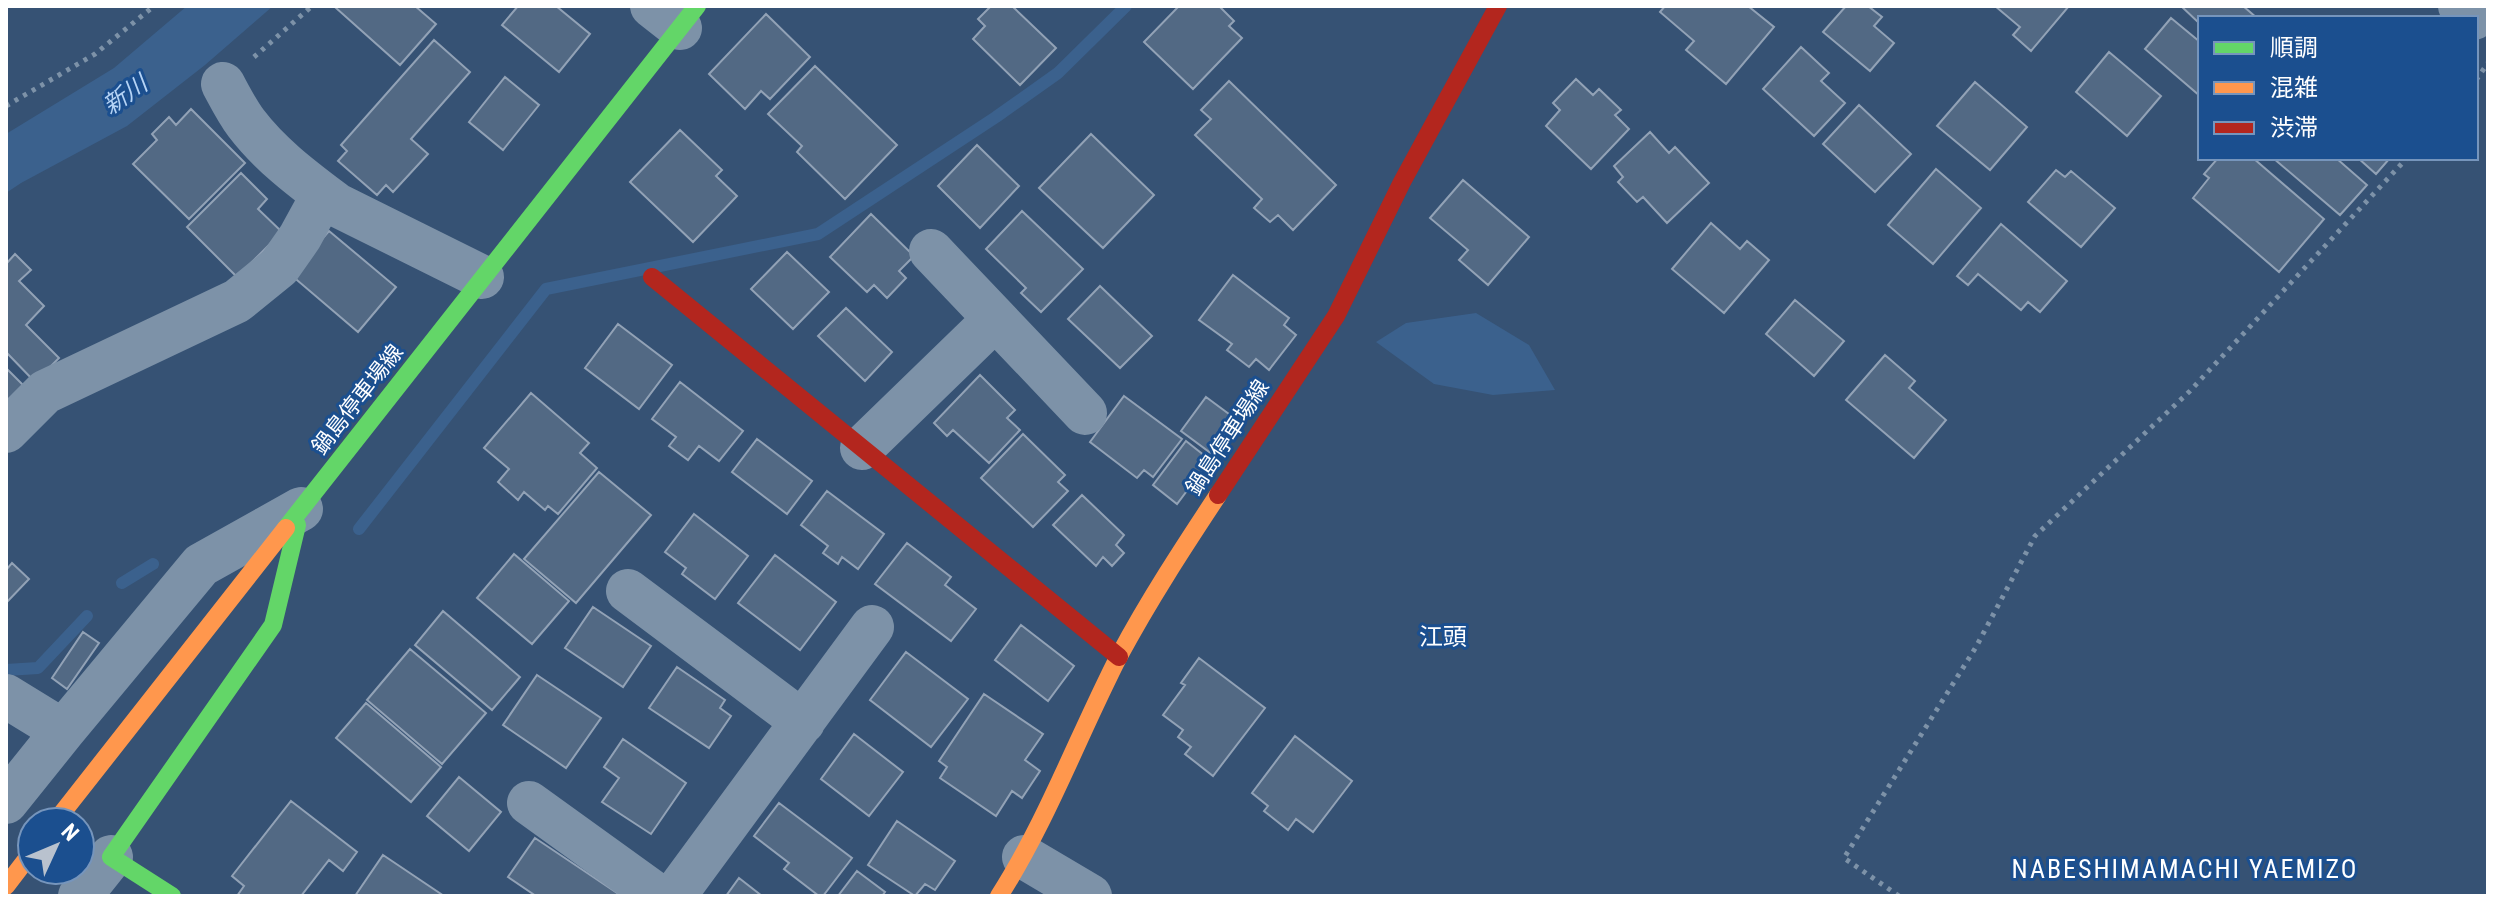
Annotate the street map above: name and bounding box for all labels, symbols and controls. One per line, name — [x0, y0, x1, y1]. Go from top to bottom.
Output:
legend — [2198, 16, 2478, 160]
text: 順調 — [2270, 34, 2318, 62]
water label: 新川 — [97, 68, 155, 120]
text: 混雑 — [2270, 74, 2318, 102]
text: 渋滞 — [2270, 114, 2318, 142]
street label: 鍋島停車場線 — [307, 340, 408, 459]
street label: 鍋島停車場線 — [1181, 375, 1274, 499]
district label: 江頭 — [1419, 623, 1467, 651]
north arrow — [16, 806, 96, 886]
text: N — [56, 819, 84, 846]
district label: NABESHIMAMACHI YAEMIZO — [2012, 854, 2358, 884]

